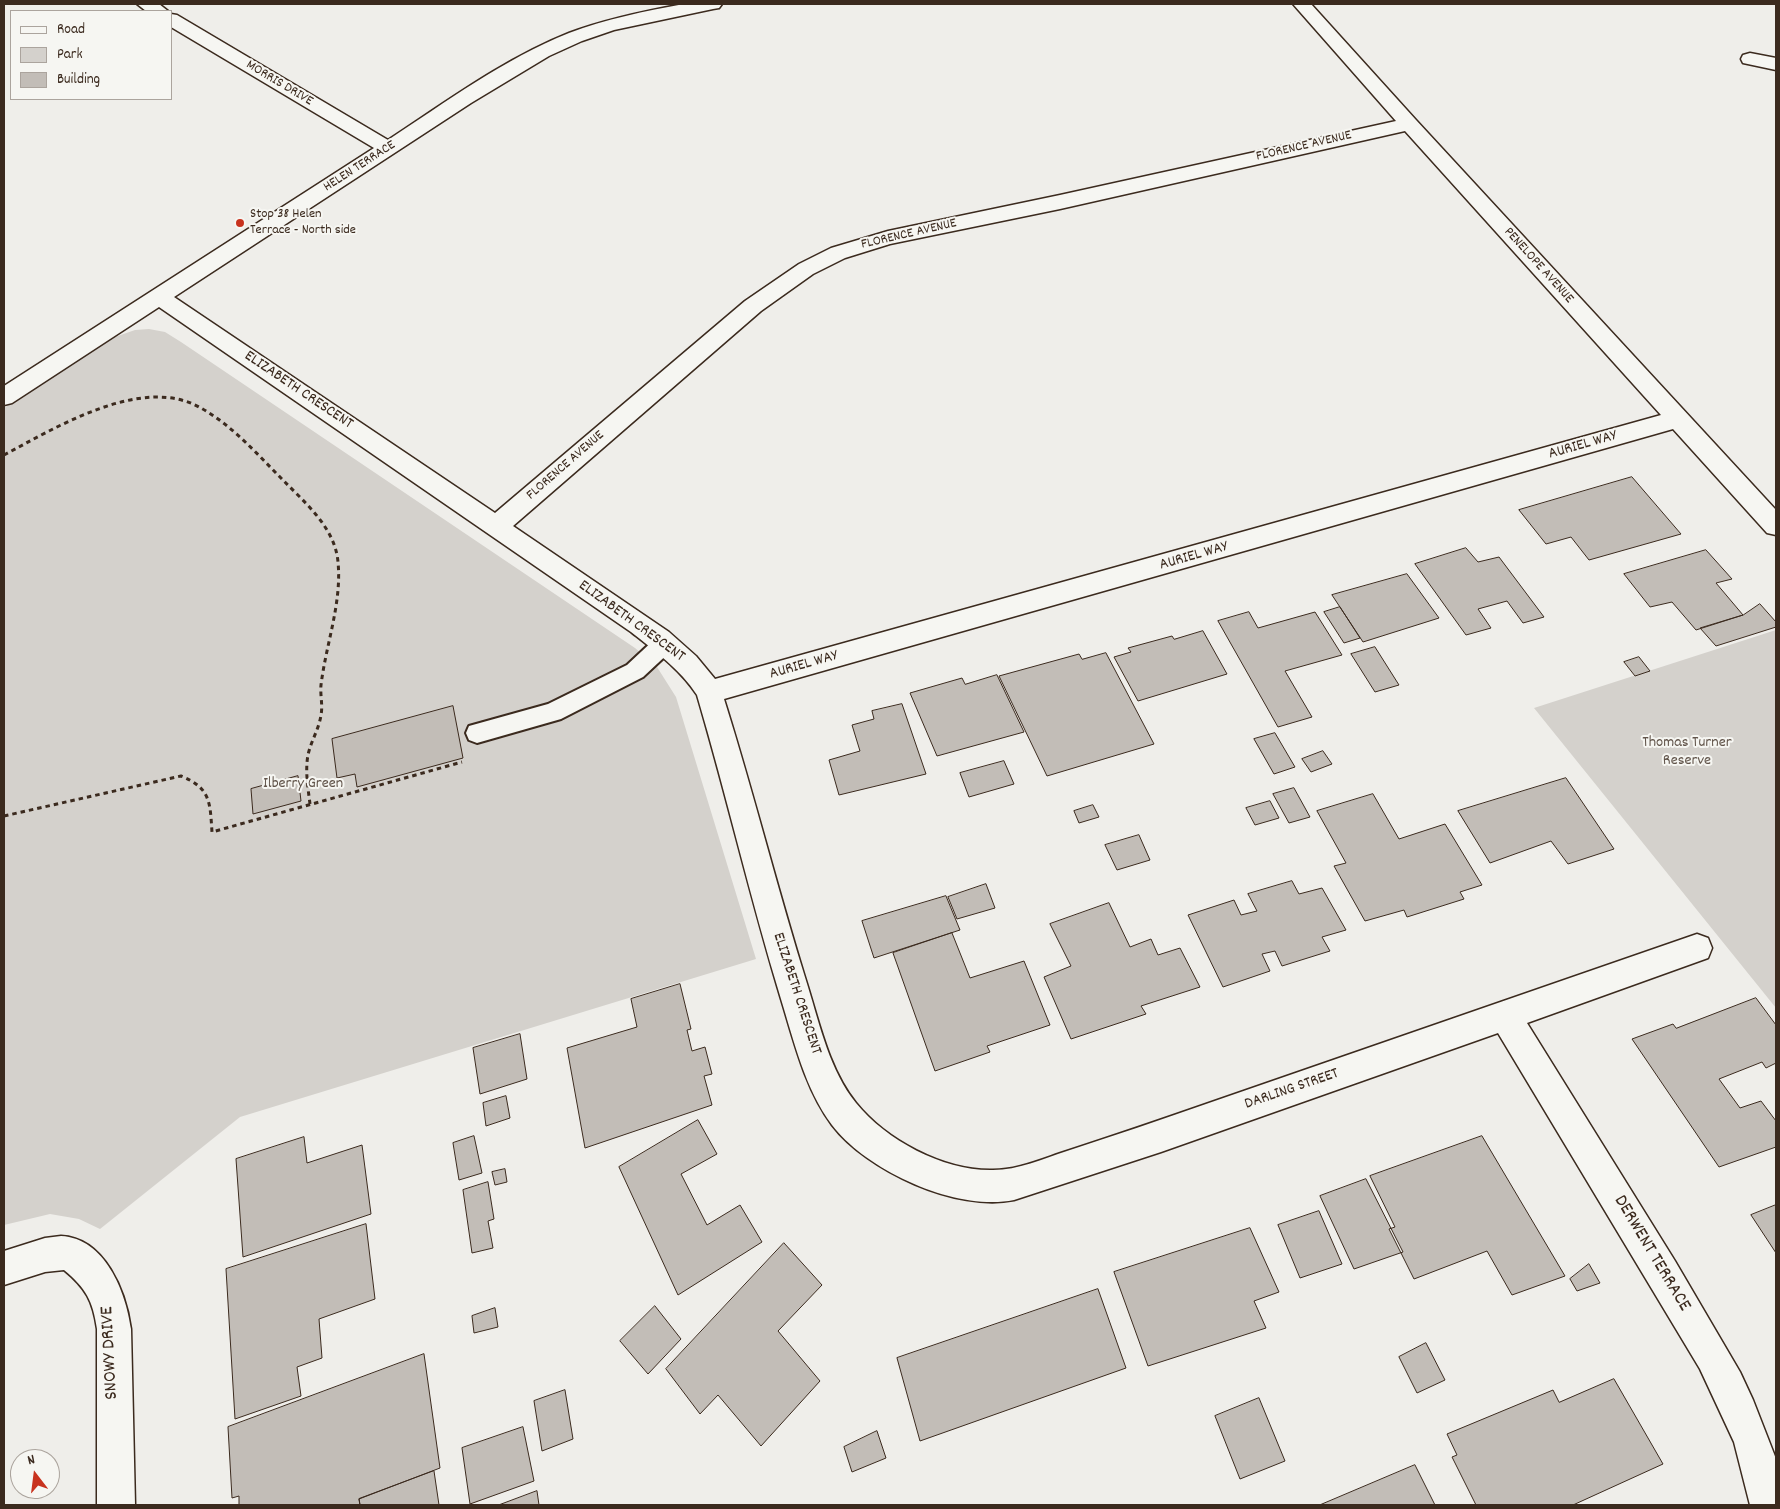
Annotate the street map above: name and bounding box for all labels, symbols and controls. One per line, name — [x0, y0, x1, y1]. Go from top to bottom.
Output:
legend — [10, 10, 172, 100]
text: Road — [57, 19, 85, 41]
text: Park — [57, 44, 83, 66]
street label: MORRIS DRIVE — [243, 57, 315, 111]
text: Building — [57, 69, 100, 91]
street label: FLORENCE AVENUE — [1255, 128, 1353, 166]
street label: HELEN TERRACE — [321, 138, 399, 196]
place label: Stop 38 Helen Terrace - North side — [250, 207, 356, 240]
street label: FLORENCE AVENUE — [860, 216, 958, 254]
marker: Stop 38 Helen Terrace - North side — [234, 217, 246, 229]
street label: PENELOPE AVENUE — [1499, 225, 1577, 307]
street label: ELIZABETH CRESCENT — [240, 347, 356, 435]
street label: AURIEL WAY — [1546, 427, 1620, 465]
street label: FLORENCE AVENUE — [524, 428, 608, 504]
street label: AURIEL WAY — [1157, 538, 1231, 576]
street label: ELIZABETH CRESCENT — [574, 577, 688, 667]
street label: AURIEL WAY — [767, 647, 841, 685]
park label: Thomas Turner Reserve — [1642, 734, 1732, 772]
park label: Ilberry Green — [263, 775, 343, 795]
street label: ELIZABETH CRESCENT — [767, 931, 825, 1057]
street label: DARLING STREET — [1242, 1065, 1342, 1115]
street label: DERWENT TERRACE — [1607, 1192, 1695, 1316]
street label: SNOWY DRIVE — [97, 1306, 125, 1400]
north arrow — [10, 1449, 60, 1499]
text: N — [25, 1450, 37, 1471]

